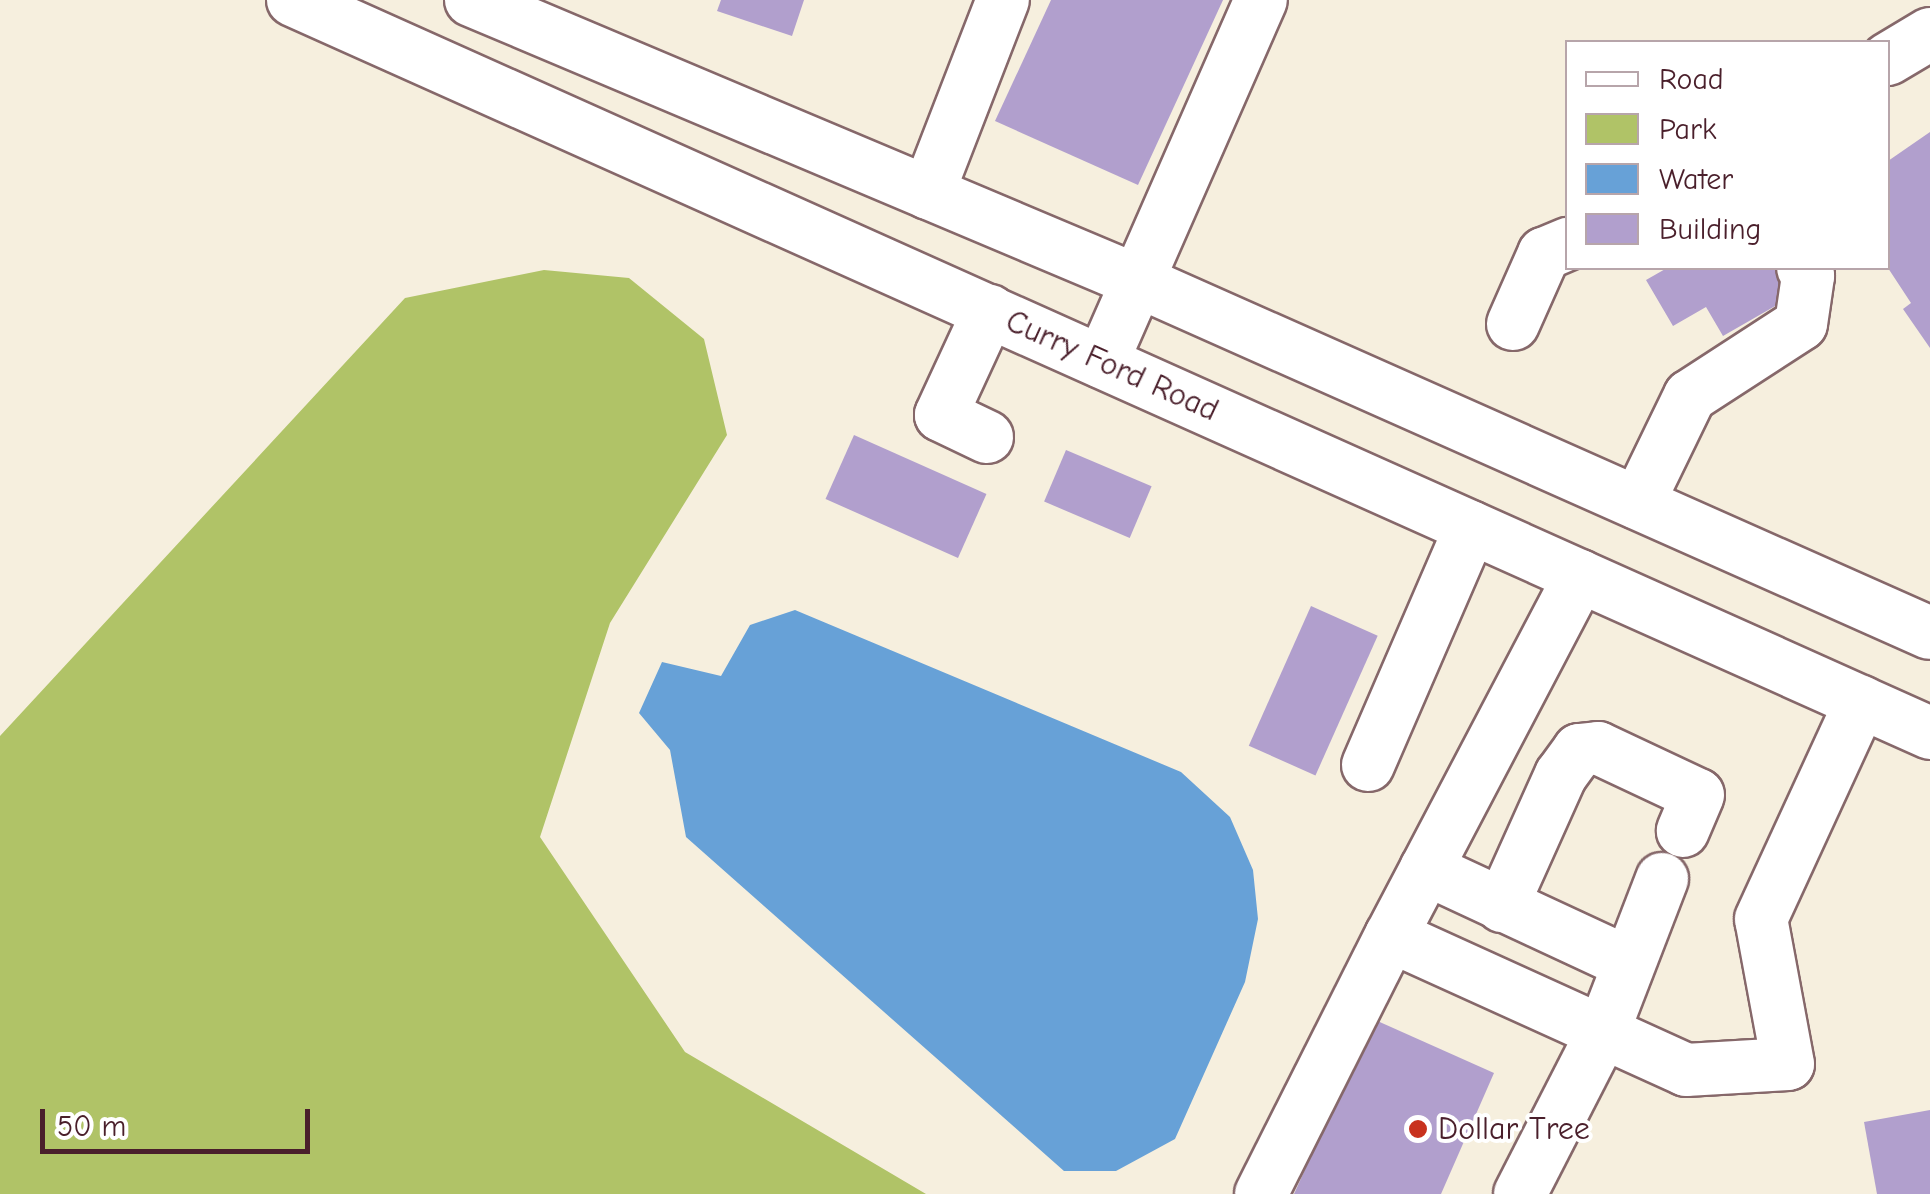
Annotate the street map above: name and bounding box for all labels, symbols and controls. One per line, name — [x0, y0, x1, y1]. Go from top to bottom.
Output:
legend — [1565, 40, 1890, 270]
text: Road — [1659, 62, 1724, 97]
text: Park — [1659, 112, 1716, 147]
text: Water — [1659, 162, 1733, 197]
text: Building — [1659, 212, 1762, 247]
street label: Curry Ford Road — [1000, 302, 1224, 430]
scale bar — [45, 1089, 315, 1151]
text: 50 m — [57, 1109, 126, 1144]
place label: Dollar Tree — [1438, 1110, 1590, 1148]
marker: Dollar Tree — [1407, 1118, 1429, 1140]

